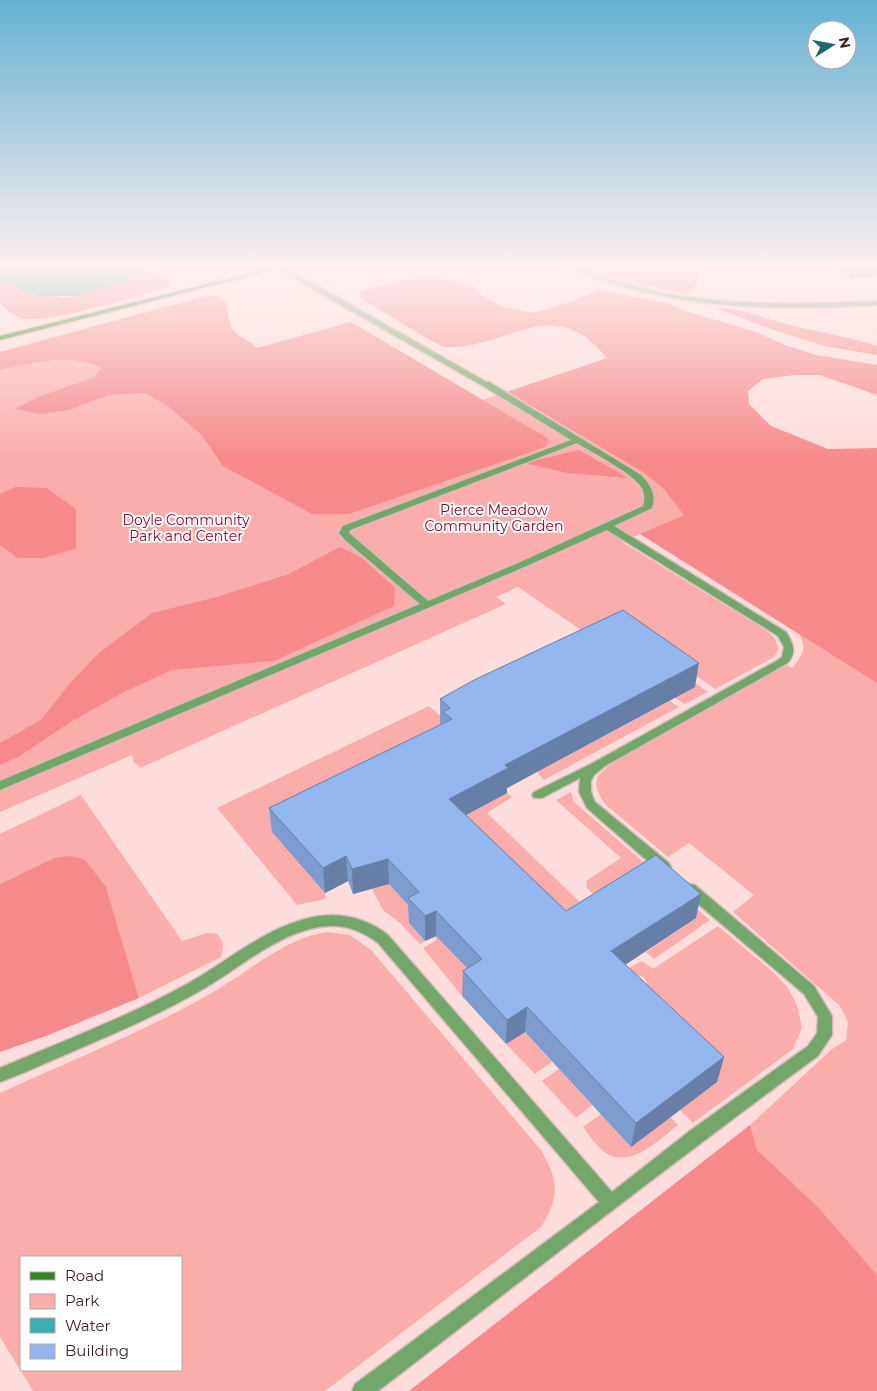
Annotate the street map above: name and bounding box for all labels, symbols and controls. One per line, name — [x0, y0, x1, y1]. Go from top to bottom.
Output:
north arrow — [807, 20, 857, 70]
text: N — [835, 35, 855, 50]
park label: Pierce Meadow Community Garden — [425, 501, 563, 535]
park label: Doyle Community Park and Center — [123, 511, 250, 545]
legend — [20, 1256, 182, 1371]
text: Road — [65, 1266, 104, 1285]
text: Park — [65, 1291, 99, 1310]
text: Water — [65, 1316, 111, 1335]
text: Building — [65, 1341, 129, 1360]

